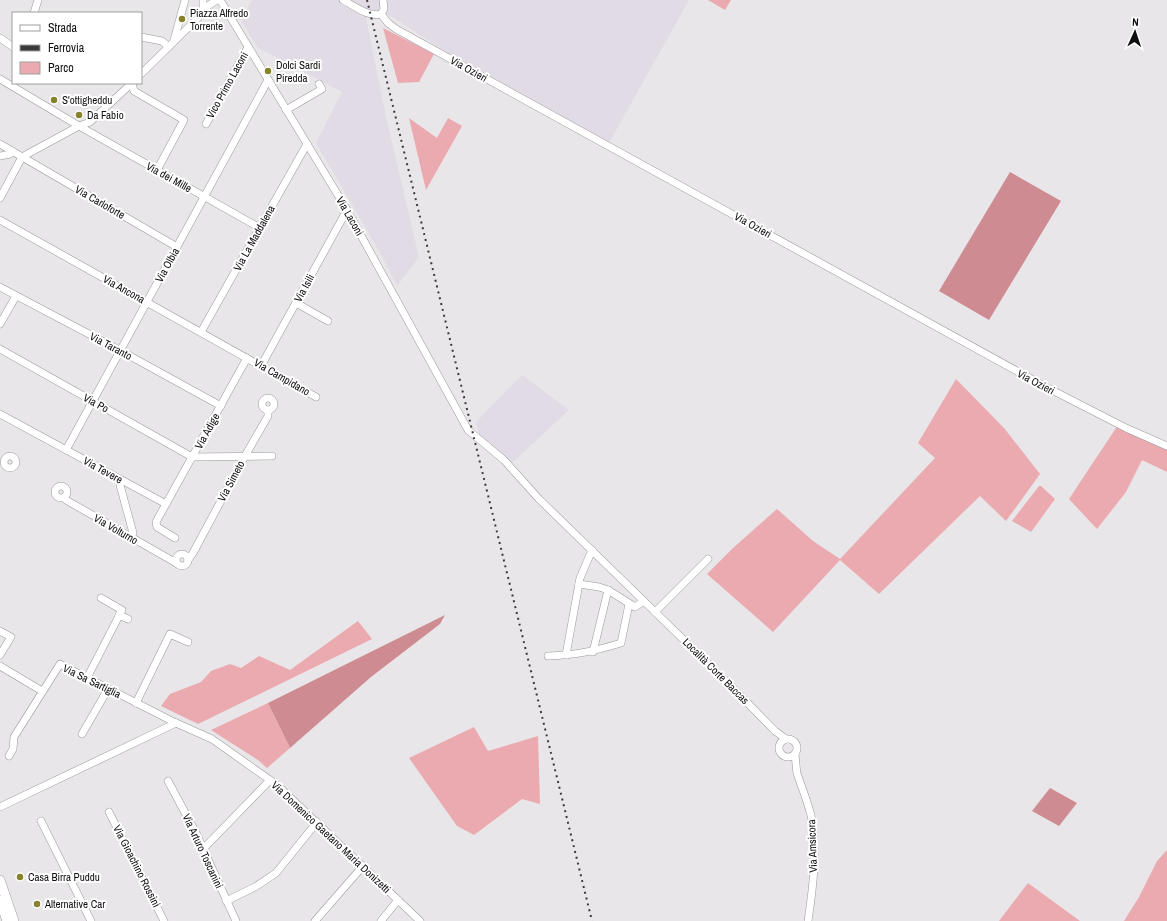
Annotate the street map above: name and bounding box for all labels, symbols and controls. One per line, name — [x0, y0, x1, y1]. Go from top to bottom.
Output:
place label: Piazza Alfredo Torrente — [190, 6, 248, 33]
legend — [12, 12, 142, 84]
north arrow — [1115, 12, 1155, 52]
marker: Piazza Alfredo Torrente — [177, 14, 187, 24]
text: N — [1132, 15, 1139, 29]
text: Strada — [48, 20, 78, 36]
text: Ferrovia — [48, 40, 85, 56]
street label: Vico Primo Laconi — [203, 49, 251, 121]
street label: Via Ozieri — [448, 53, 490, 85]
place label: Dolci Sardi Piredda — [276, 58, 321, 85]
text: Parco — [48, 60, 74, 76]
marker: Dolci Sardi Piredda — [263, 66, 273, 76]
place label: S'ottigheddu — [62, 93, 112, 107]
marker: S'ottigheddu — [49, 95, 59, 105]
place label: Da Fabio — [87, 108, 124, 122]
marker: Da Fabio — [74, 110, 84, 120]
street label: Via dei Mille — [144, 159, 194, 195]
street label: Via Carloforte — [72, 182, 128, 222]
street label: Via Laconi — [333, 194, 367, 238]
street label: Via La Maddalena — [230, 203, 278, 273]
street label: Via Ozieri — [732, 209, 774, 241]
street label: Via Olbia — [152, 245, 182, 285]
street label: Via Ancona — [100, 272, 148, 306]
street label: Via Isili — [291, 272, 317, 304]
street label: Via Taranto — [87, 329, 135, 363]
street label: Via Campidano — [251, 355, 313, 399]
street label: Via Ozieri — [1015, 366, 1057, 398]
street label: Via Po — [81, 390, 111, 416]
street label: Via Adige — [191, 411, 223, 451]
street label: Via Tevere — [81, 453, 125, 487]
street label: Via Simeto — [214, 458, 248, 504]
street label: Via Volturno — [91, 511, 141, 547]
street label: Località Corte Baccas — [680, 635, 752, 707]
street label: Via Sa Sartiglia — [61, 661, 123, 701]
street label: Via Domenico Gaetano Maria Donizetti — [268, 778, 394, 896]
street label: Via Arturo Toscanini — [180, 811, 226, 891]
street label: Via Amsicora — [804, 819, 820, 873]
street label: Via Gioachino Rossini — [110, 822, 164, 910]
place label: Casa Birra Puddu — [28, 870, 100, 884]
marker: Casa Birra Puddu — [15, 872, 25, 882]
place label: Alternative Car — [44, 897, 105, 911]
marker: Alternative Car — [32, 899, 42, 909]

